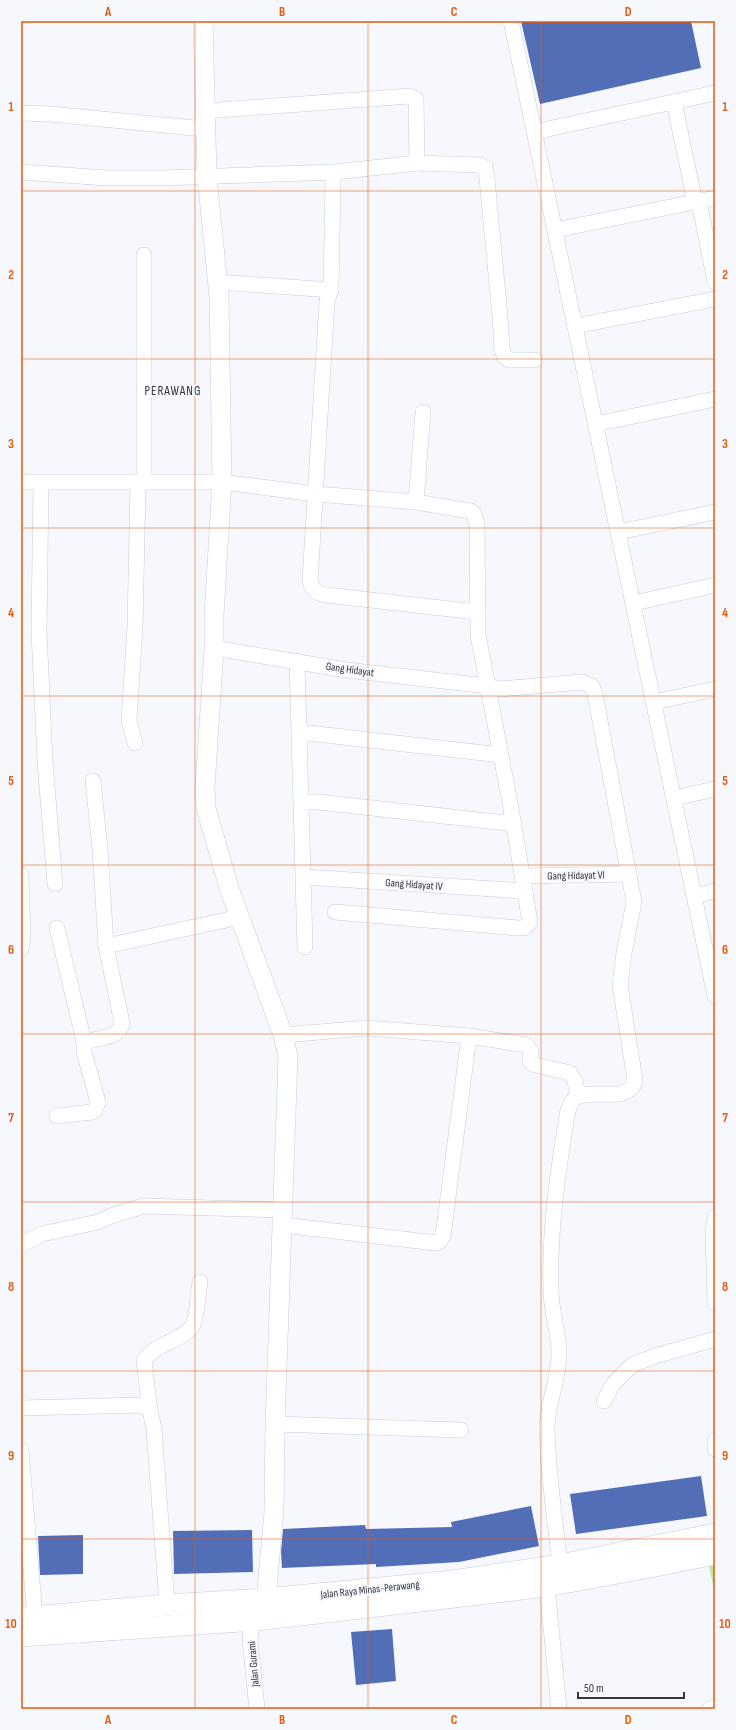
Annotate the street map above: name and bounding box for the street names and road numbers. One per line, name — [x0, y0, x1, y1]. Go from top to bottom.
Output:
street label: Gang Hidayat — [325, 660, 376, 679]
street label: Gang Hidayat VI — [547, 868, 605, 883]
street label: Gang Hidayat IV — [385, 876, 443, 893]
street label: Jalan Raya Minas-Perawang — [319, 1578, 421, 1601]
street label: Jalan Gurami — [245, 1641, 262, 1688]

